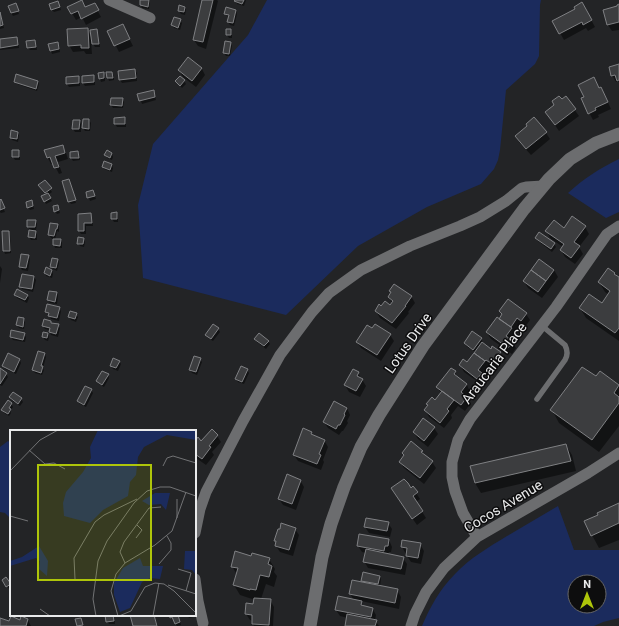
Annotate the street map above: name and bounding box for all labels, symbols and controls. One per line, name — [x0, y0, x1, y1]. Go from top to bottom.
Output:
street label: Lotus Drive — [381, 310, 435, 376]
street label: Araucaria Place — [458, 319, 530, 407]
inset map — [10, 430, 196, 616]
street label: Cocos Avenue — [461, 476, 545, 536]
north arrow — [567, 574, 607, 614]
text: N — [583, 578, 591, 591]

